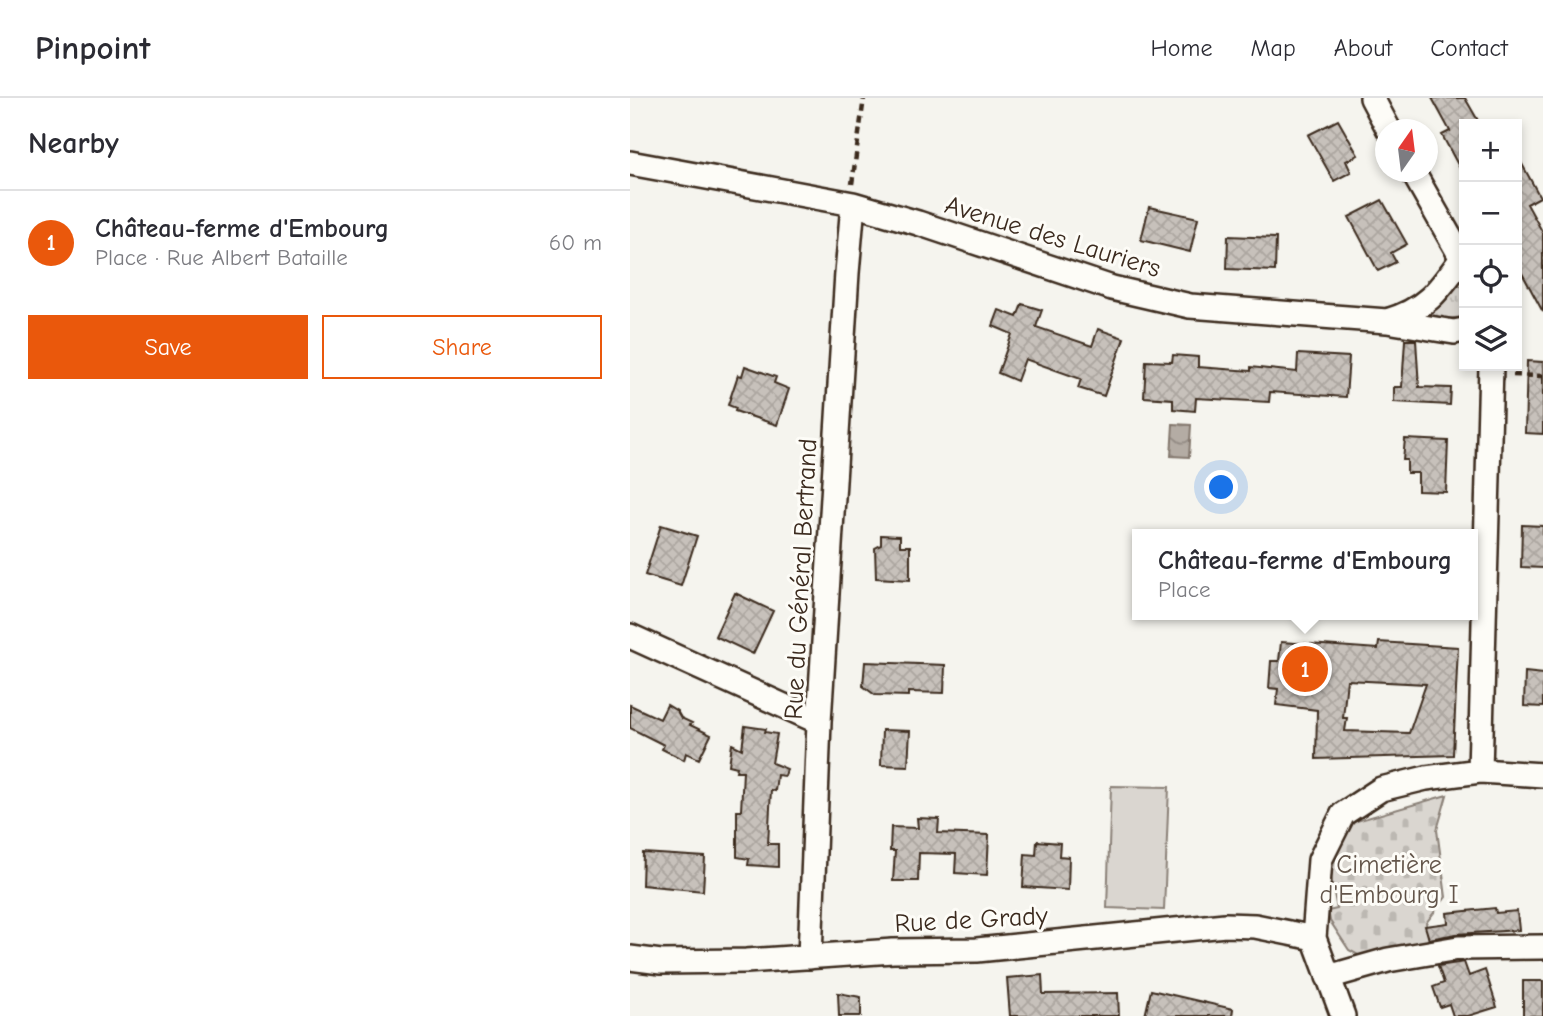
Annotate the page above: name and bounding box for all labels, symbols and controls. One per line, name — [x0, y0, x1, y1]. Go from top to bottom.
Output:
text: Pinpoint — [35, 29, 150, 67]
text: Home — [1151, 34, 1212, 62]
text: Map — [1250, 34, 1296, 62]
text: About — [1334, 34, 1392, 62]
text: Contact — [1430, 34, 1508, 62]
north arrow — [1375, 119, 1438, 182]
map controls — [1459, 119, 1522, 371]
button: + — [1459, 119, 1522, 182]
text: Nearby — [28, 126, 119, 161]
button: − — [1459, 182, 1522, 245]
street label: Avenue des Lauriers — [941, 190, 1164, 284]
text: Château-ferme d'Embourg — [95, 214, 389, 244]
text: 1 — [46, 229, 56, 256]
text: 60 m — [549, 229, 602, 256]
text: Place · Rue Albert Bataille — [95, 244, 348, 271]
button: locate — [1459, 245, 1522, 308]
button: layers — [1459, 308, 1522, 371]
button: Save — [28, 315, 308, 379]
button: Share — [322, 315, 602, 379]
street label: Rue du Général Bertrand — [779, 438, 823, 720]
your location — [1204, 470, 1238, 504]
popup — [1132, 529, 1478, 620]
text: Château-ferme d'Embourg — [1158, 546, 1452, 576]
text: Place — [1158, 576, 1210, 603]
pin: 1 — [1282, 643, 1328, 695]
park label: Cimetière d'Embourg I — [1319, 850, 1459, 910]
street label: Rue de Grady — [894, 901, 1049, 939]

